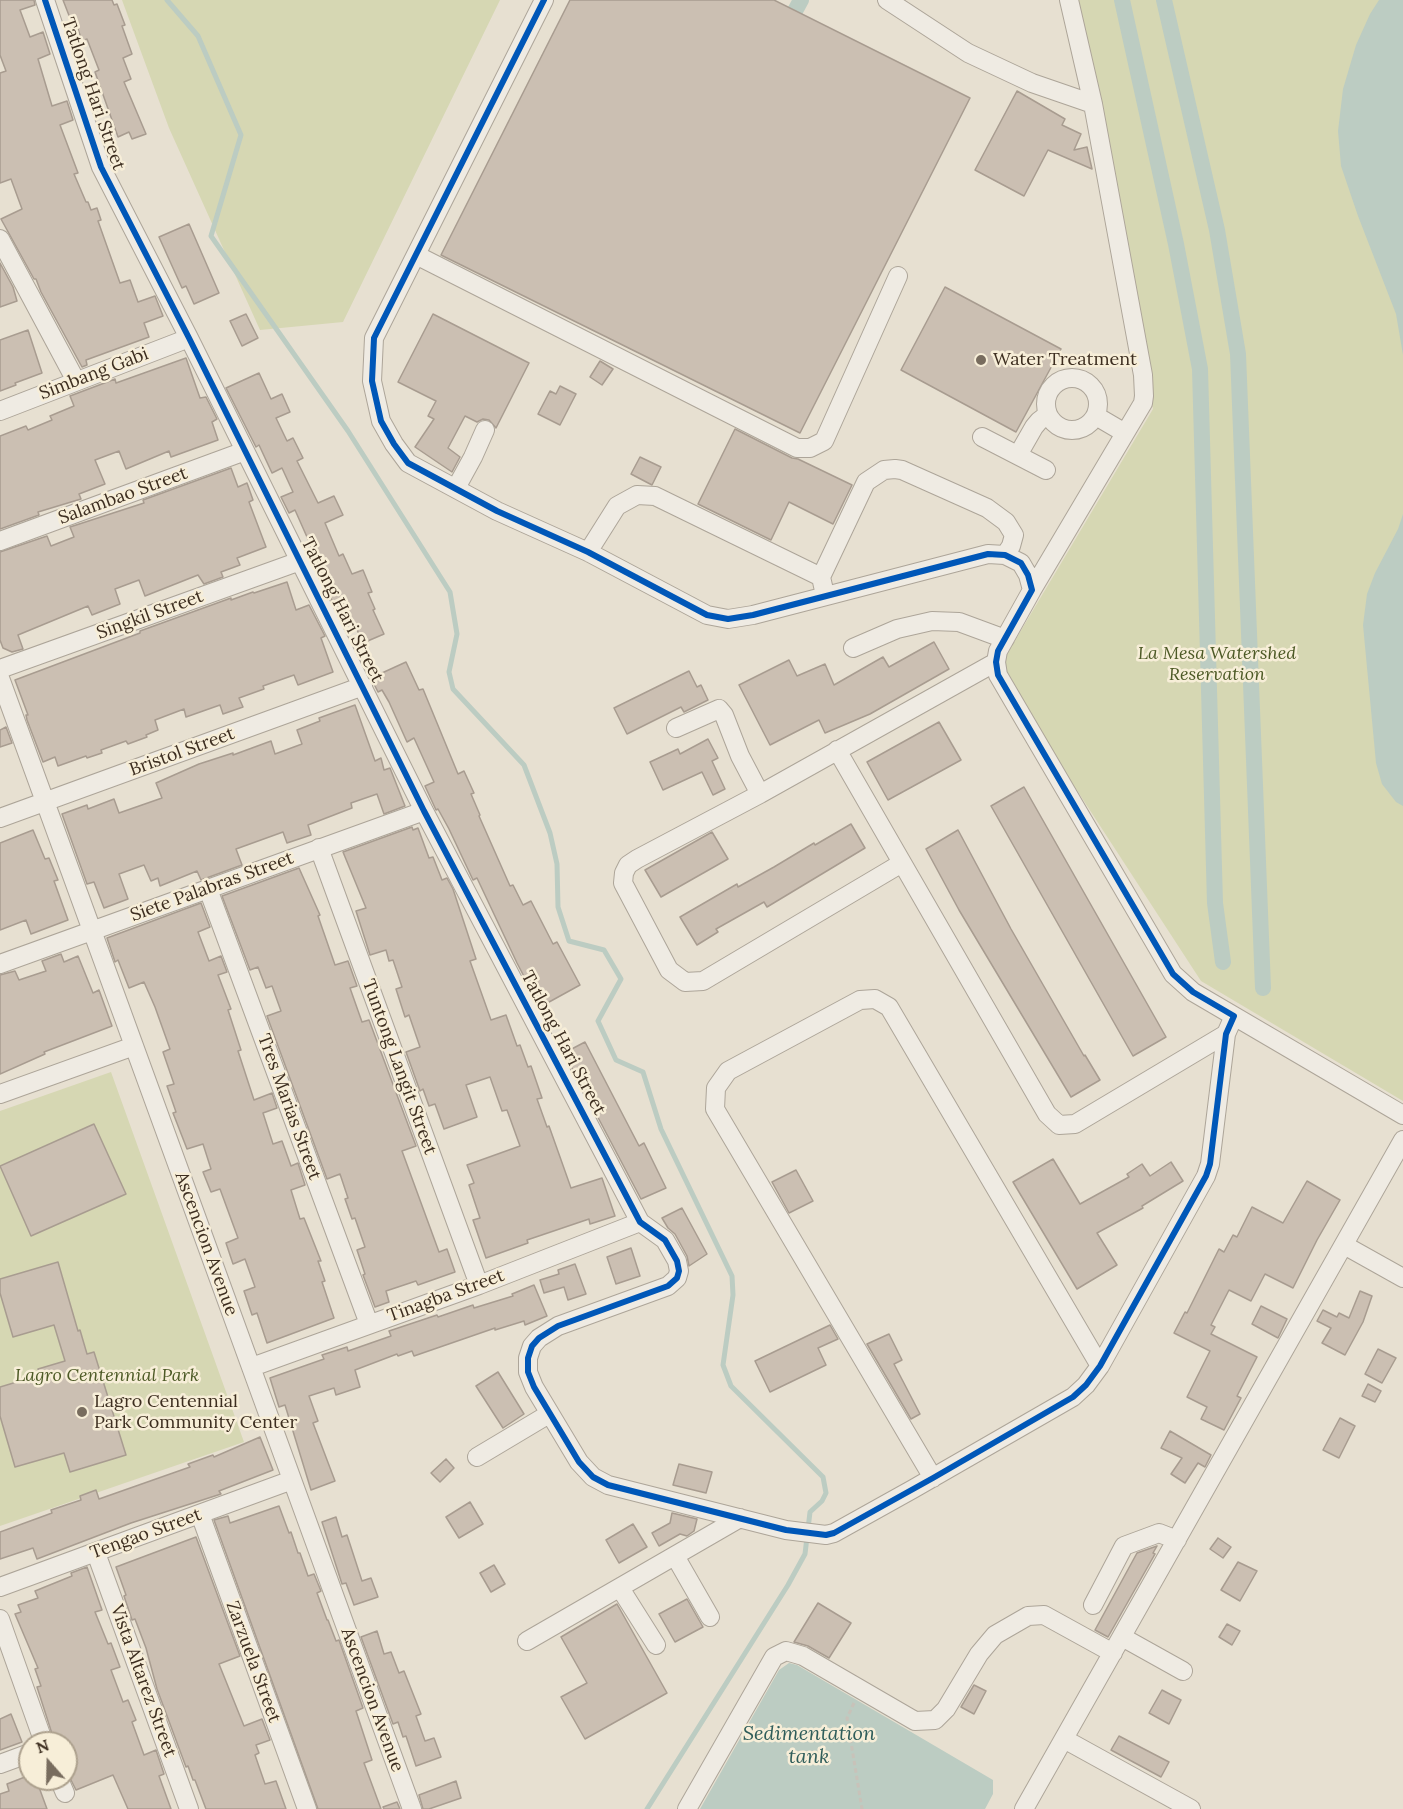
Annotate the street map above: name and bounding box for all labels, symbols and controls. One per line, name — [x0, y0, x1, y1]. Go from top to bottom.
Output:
street label: Tatlong Hari Street — [57, 15, 129, 173]
street label: Simbang Gabi — [36, 343, 152, 405]
place label: Water Treatment — [993, 349, 1137, 371]
marker: Water Treatment — [974, 353, 988, 367]
street label: Salambao Street — [55, 463, 191, 529]
street label: Tatlong Hari Street — [296, 534, 388, 686]
street label: Singkil Street — [94, 586, 206, 644]
park label: La Mesa Watershed Reservation — [1138, 643, 1296, 686]
street label: Bristol Street — [126, 723, 238, 781]
street label: Siete Palabras Street — [127, 847, 297, 927]
street label: Tatlong Hari Street — [516, 967, 610, 1119]
street label: Tuntong Langit Street — [357, 976, 441, 1158]
street label: Tres Marias Street — [253, 1031, 325, 1183]
street label: Ascencion Avenue — [170, 1169, 242, 1319]
street label: Tinagba Street — [385, 1265, 507, 1327]
park label: Lagro Centennial Park — [15, 1365, 199, 1387]
place label: Lagro Centennial Park Community Center — [94, 1391, 297, 1434]
marker: Lagro Centennial Park Community Center — [75, 1405, 89, 1419]
street label: Tengao Street — [87, 1504, 205, 1564]
street label: Zarzuela Street — [221, 1598, 285, 1726]
street label: Vista Altarez Street — [105, 1602, 181, 1760]
street label: Ascencion Avenue — [336, 1625, 408, 1775]
water label: Sedimentation tank — [743, 1722, 875, 1769]
north arrow — [18, 1731, 78, 1791]
text: N — [33, 1734, 52, 1757]

